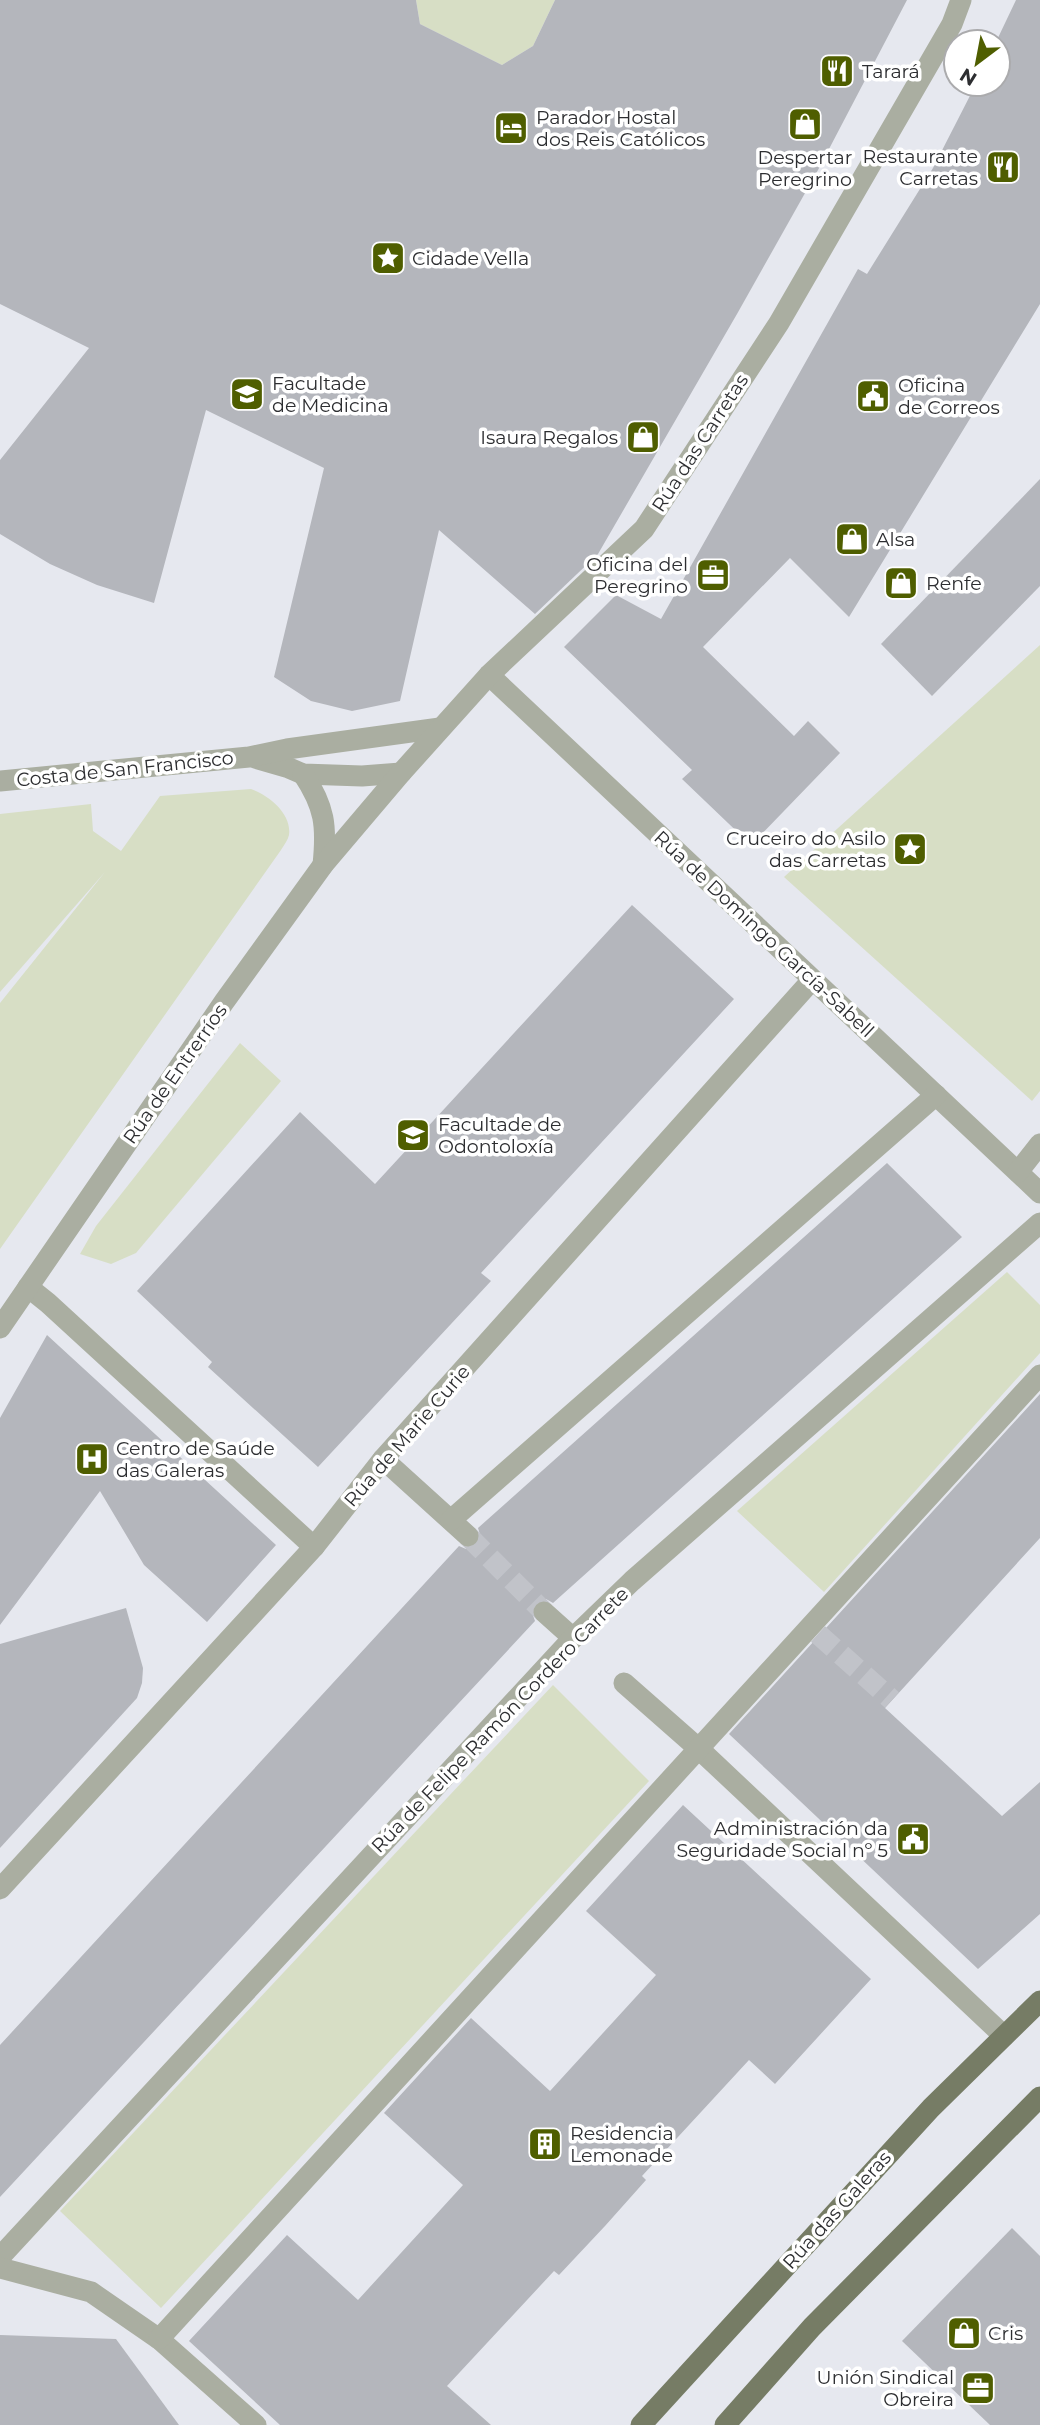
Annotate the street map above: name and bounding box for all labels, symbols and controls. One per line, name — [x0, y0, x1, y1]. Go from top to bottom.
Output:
north arrow — [942, 28, 1012, 98]
restaurant icon: Tarará — [818, 52, 856, 90]
place label: Tarará — [862, 60, 920, 83]
text: N — [956, 63, 981, 91]
shop icon: Despertar Peregrino — [786, 105, 824, 143]
place label: Parador Hostal dos Reis Católicos — [536, 106, 705, 151]
hotel icon: Parador Hostal dos Reis Católicos — [492, 109, 530, 147]
place label: Restaurante Carretas — [862, 145, 978, 190]
place label: Despertar Peregrino — [758, 146, 852, 191]
restaurant icon: Restaurante Carretas — [984, 148, 1022, 186]
place icon: Cidade Vella — [369, 239, 407, 277]
place label: Cidade Vella — [412, 247, 529, 270]
street label: Rúa das Carretas — [647, 370, 753, 516]
place label: Facultade de Medicina — [272, 372, 389, 417]
place label: Oficina de Correos — [898, 374, 1000, 419]
school or university icon: Facultade de Medicina — [228, 375, 266, 413]
public building icon: Oficina de Correos — [854, 377, 892, 415]
shop icon: Isaura Regalos — [624, 418, 662, 456]
place label: Isaura Regalos — [480, 426, 618, 449]
shop icon: Alsa — [833, 520, 871, 558]
place label: Alsa — [876, 528, 915, 551]
place label: Oficina del Peregrino — [586, 553, 688, 598]
office icon: Oficina del Peregrino — [694, 556, 732, 594]
shop icon: Renfe — [882, 564, 920, 602]
place label: Renfe — [926, 572, 982, 595]
street label: Costa de San Francisco — [15, 746, 235, 792]
street label: Rúa de Domingo García-Sabell — [649, 826, 879, 1042]
place label: Cruceiro do Asilo das Carretas — [726, 827, 886, 872]
place icon: Cruceiro do Asilo das Carretas — [891, 830, 929, 868]
street label: Rúa de Entrerríos — [118, 1000, 232, 1148]
place label: Facultade de Odontoloxía — [438, 1113, 562, 1158]
school or university icon: Facultade de Odontoloxía — [394, 1116, 432, 1154]
street label: Rúa de Marie Curie — [339, 1360, 475, 1512]
place label: Centro de Saúde das Galeras — [116, 1437, 275, 1482]
hospital icon: Centro de Saúde das Galeras — [73, 1440, 111, 1478]
street label: Rúa de Felipe Ramón Cordero Carrete — [367, 1582, 633, 1858]
place label: Administración da Seguridade Social nº 5 — [677, 1817, 888, 1862]
public building icon: Administración da Seguridade Social nº 5 — [894, 1820, 932, 1858]
place label: Residencia Lemonade — [570, 2122, 674, 2167]
building icon: Residencia Lemonade — [526, 2125, 564, 2163]
street label: Rúa das Galeras — [778, 2146, 896, 2274]
shop icon: Cris — [945, 2314, 983, 2352]
place label: Cris — [988, 2322, 1023, 2345]
place label: Unión Sindical Obreira — [817, 2366, 954, 2411]
office icon: Unión Sindical Obreira — [959, 2369, 997, 2407]

